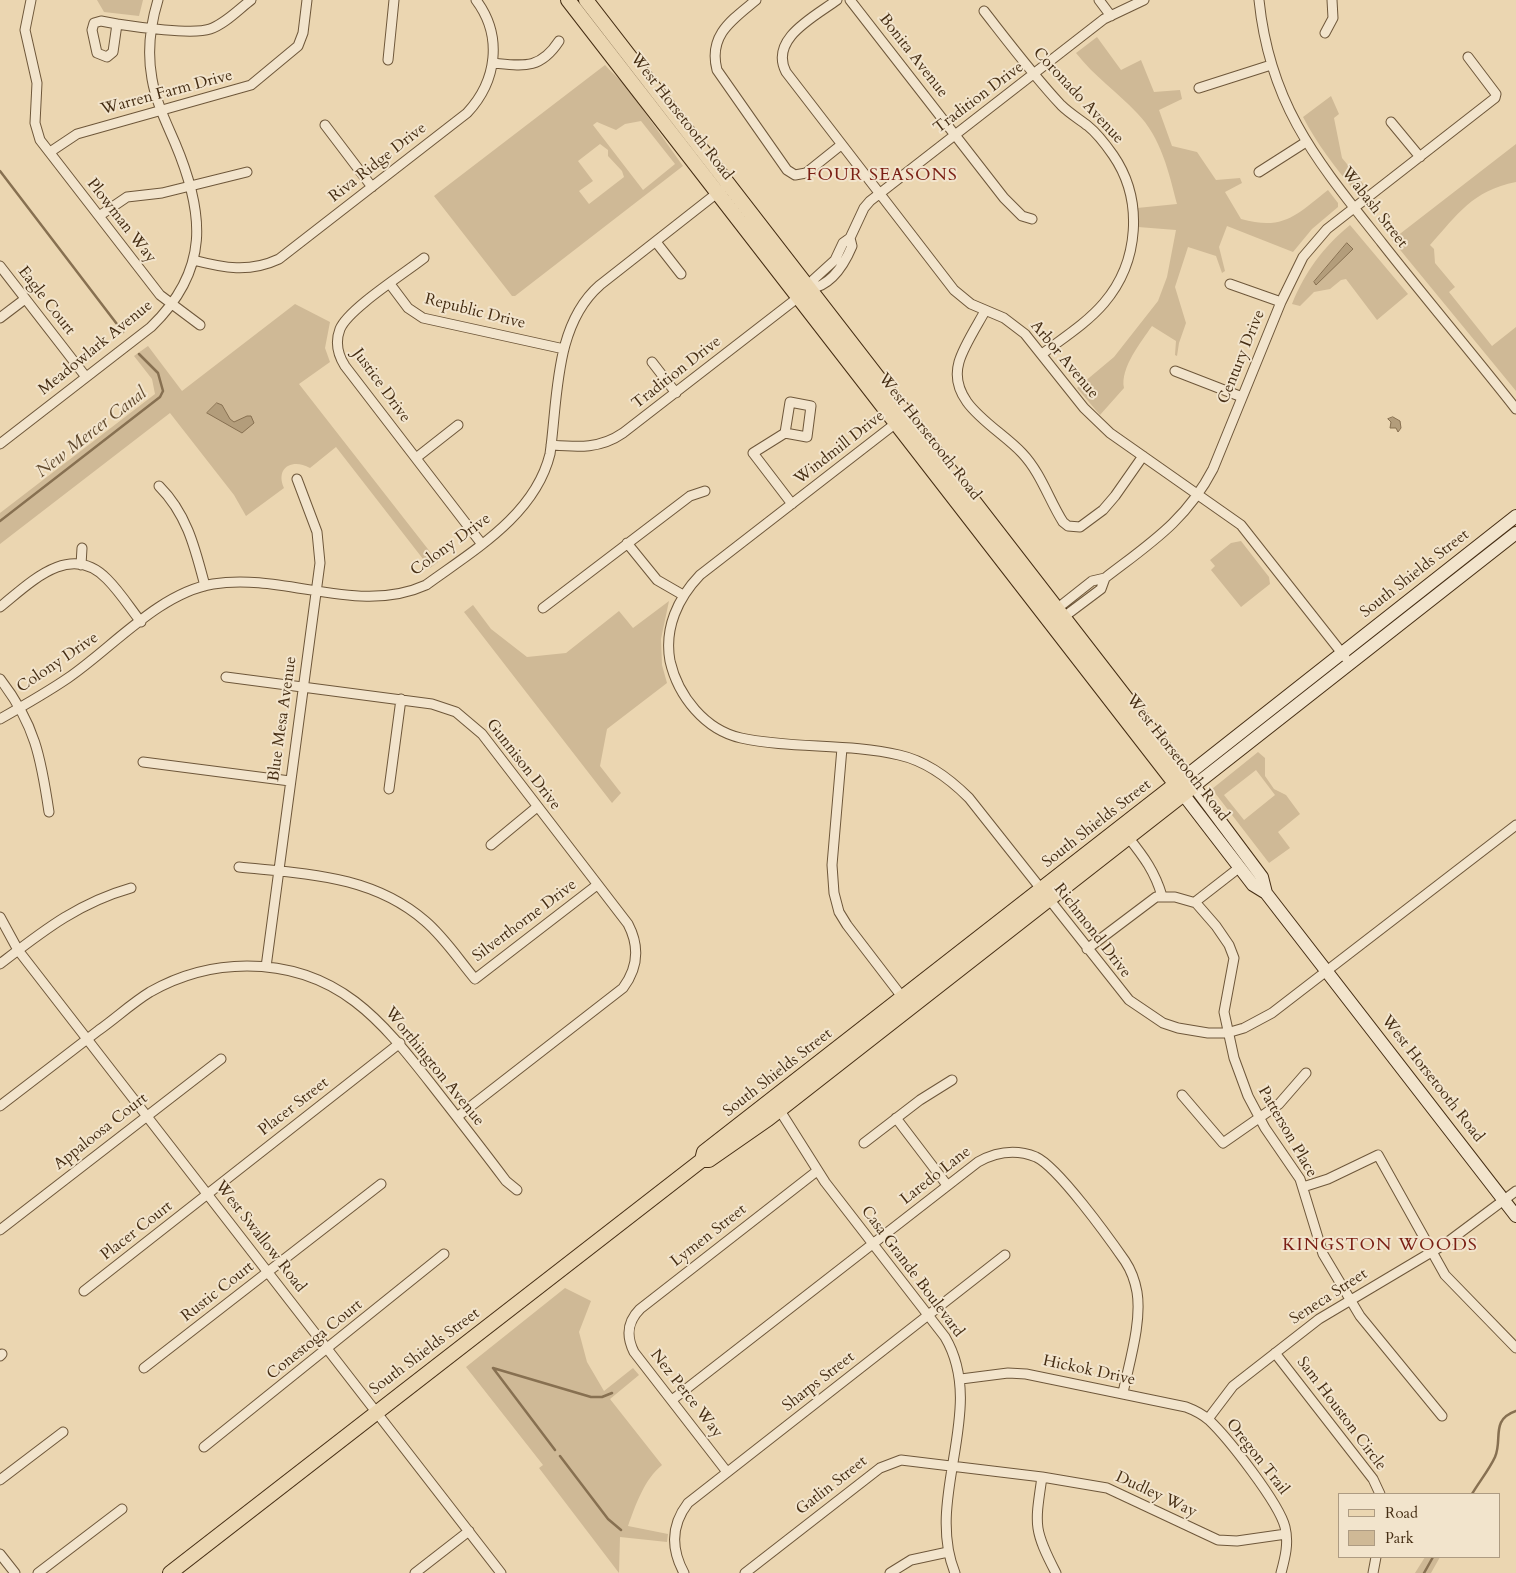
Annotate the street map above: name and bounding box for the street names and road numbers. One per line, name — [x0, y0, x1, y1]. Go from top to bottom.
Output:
street label: Bonita Avenue — [874, 10, 952, 102]
street label: Coronado Avenue — [1028, 44, 1128, 148]
street label: West Horsetooth Road — [625, 50, 737, 184]
street label: Tradition Drive — [930, 58, 1028, 138]
street label: Warren Farm Drive — [99, 66, 235, 120]
street label: Riva Ridge Drive — [326, 119, 430, 207]
street label: Wabash Street — [1337, 164, 1411, 252]
street label: Plowman Way — [82, 175, 160, 267]
street label: Eagle Court — [13, 263, 79, 339]
street label: Republic Drive — [423, 290, 527, 334]
street label: Meadowlark Avenue — [35, 296, 157, 400]
street label: Century Drive — [1214, 307, 1270, 407]
street label: Arbor Avenue — [1026, 317, 1102, 403]
street label: Tradition Drive — [629, 332, 725, 414]
street label: Justice Drive — [348, 345, 414, 427]
street label: West Horsetooth Road — [873, 370, 985, 504]
street label: Windmill Drive — [791, 407, 889, 489]
street label: Colony Drive — [407, 510, 495, 580]
street label: South Shields Street — [1357, 526, 1473, 622]
street label: Colony Drive — [14, 629, 102, 697]
street label: Blue Mesa Avenue — [265, 655, 301, 783]
street label: West Horsetooth Road — [1121, 691, 1233, 825]
street label: Gunnison Drive — [482, 716, 564, 814]
street label: South Shields Street — [1039, 776, 1155, 872]
street label: Silverthorne Drive — [469, 876, 581, 966]
street label: Richmond Drive — [1049, 880, 1135, 982]
street label: Worthington Avenue — [380, 1004, 488, 1130]
street label: West Horsetooth Road — [1376, 1012, 1488, 1146]
street label: South Shields Street — [720, 1025, 836, 1121]
street label: Placer Street — [255, 1074, 333, 1140]
street label: Patterson Place — [1253, 1083, 1321, 1181]
street label: Appaloosa Court — [50, 1089, 152, 1175]
street label: Laredo Lane — [897, 1143, 975, 1209]
street label: West Swallow Road — [210, 1177, 310, 1297]
street label: Placer Court — [97, 1197, 177, 1265]
street label: Lymen Street — [667, 1200, 751, 1272]
street label: Casa Grande Boulevard — [856, 1203, 968, 1341]
street label: Rustic Court — [178, 1258, 258, 1326]
street label: Seneca Street — [1287, 1265, 1371, 1329]
street label: Conestoga Court — [263, 1296, 367, 1384]
street label: South Shields Street — [366, 1304, 484, 1400]
street label: Nez Perce Way — [646, 1346, 726, 1442]
street label: Sharps Street — [779, 1348, 859, 1416]
street label: Hickok Drive — [1041, 1352, 1137, 1390]
street label: Sam Houston Circle — [1292, 1353, 1390, 1475]
street label: Oregon Trail — [1221, 1415, 1293, 1499]
street label: Gatlin Street — [793, 1452, 871, 1520]
street label: Dudley Way — [1112, 1468, 1200, 1522]

